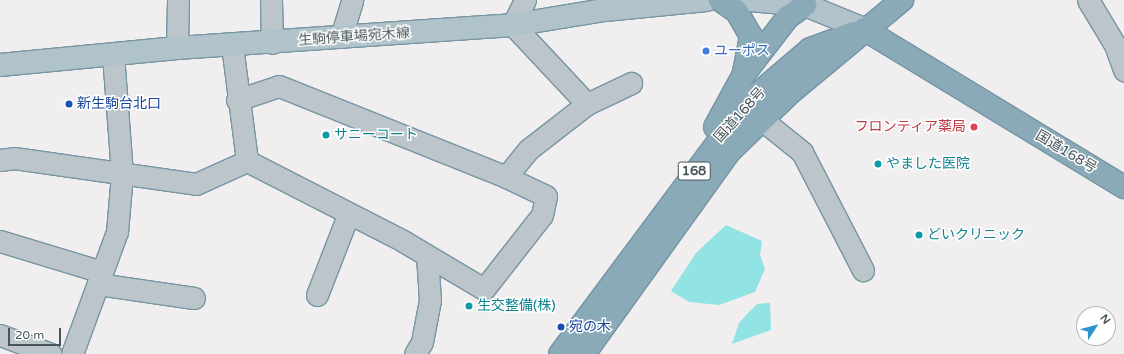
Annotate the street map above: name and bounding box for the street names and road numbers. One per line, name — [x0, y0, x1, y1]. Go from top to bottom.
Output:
street label: 生駒停車場宛木線 — [298, 25, 410, 49]
street label: 国道168号 — [711, 84, 769, 146]
street label: 国道168号 — [1032, 127, 1100, 177]
road number: 168 — [677, 160, 711, 182]

